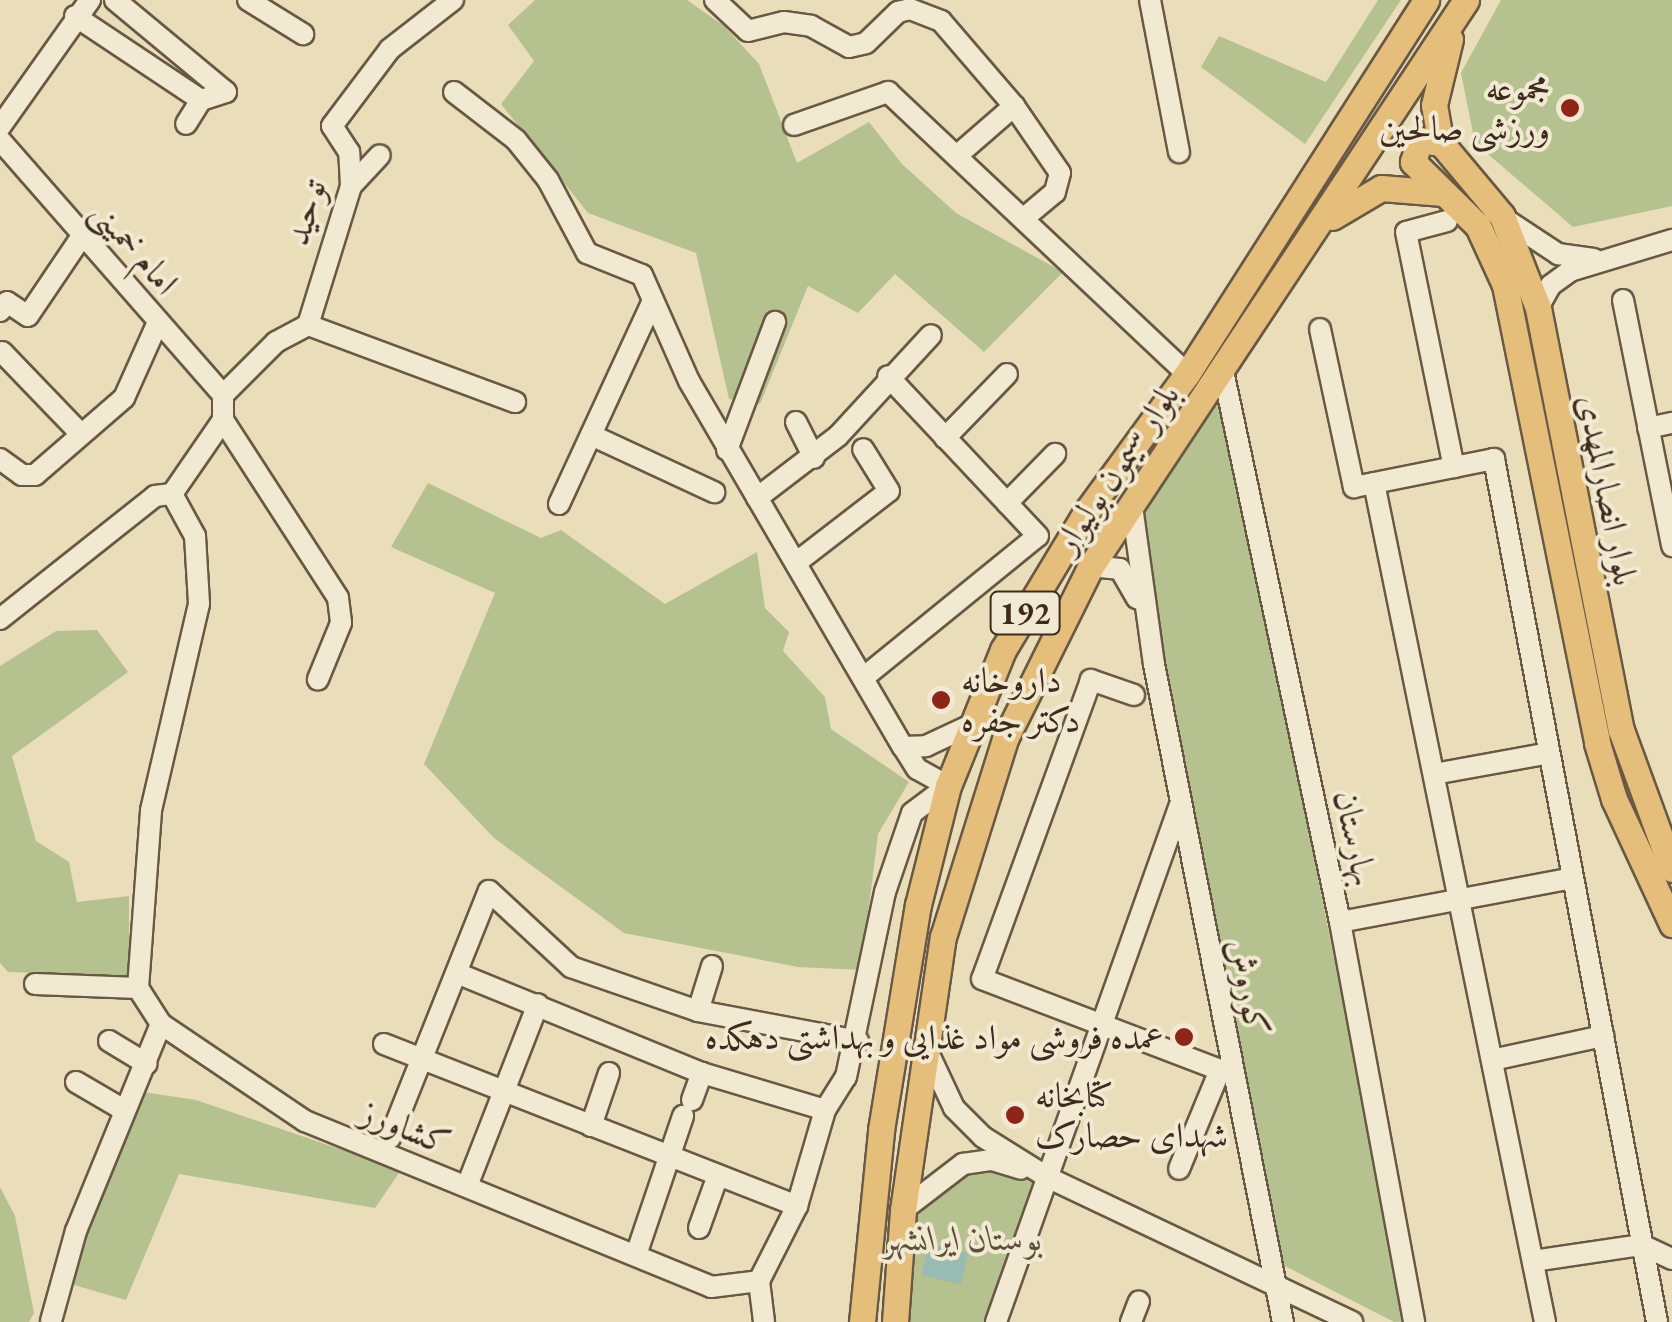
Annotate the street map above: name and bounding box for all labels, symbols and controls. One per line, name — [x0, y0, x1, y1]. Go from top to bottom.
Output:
place label: مجموعه ورزشی صالحین — [1379, 67, 1550, 149]
marker: مجموعه ورزشی صالحین — [1559, 97, 1581, 119]
street label: توحید — [275, 174, 335, 250]
street label: امام خمینی — [83, 191, 187, 303]
street label: بلوار سیمون بولیوار — [1044, 375, 1188, 561]
street label: بلوار انصارالمهدی — [1569, 391, 1647, 589]
road number: 192 — [988, 586, 1062, 640]
place label: داروخانه دکتر جفره — [961, 659, 1080, 741]
marker: داروخانه دکتر جفره — [930, 689, 952, 711]
street label: بهارستان — [1325, 786, 1387, 890]
street label: کوروش — [1219, 935, 1279, 1039]
place label: عمده فروشی مواد غذایی و بهداشتی دهکده — [705, 1016, 1164, 1058]
marker: عمده فروشی مواد غذایی و بهداشتی دهکده — [1173, 1026, 1195, 1048]
place label: کتابخانه شهدای حصارک — [1035, 1074, 1228, 1156]
street label: کشاورز — [355, 1090, 457, 1164]
marker: کتابخانه شهدای حصارک — [1004, 1104, 1026, 1126]
park label: بوستان ایرانشهر — [883, 1217, 1043, 1259]

